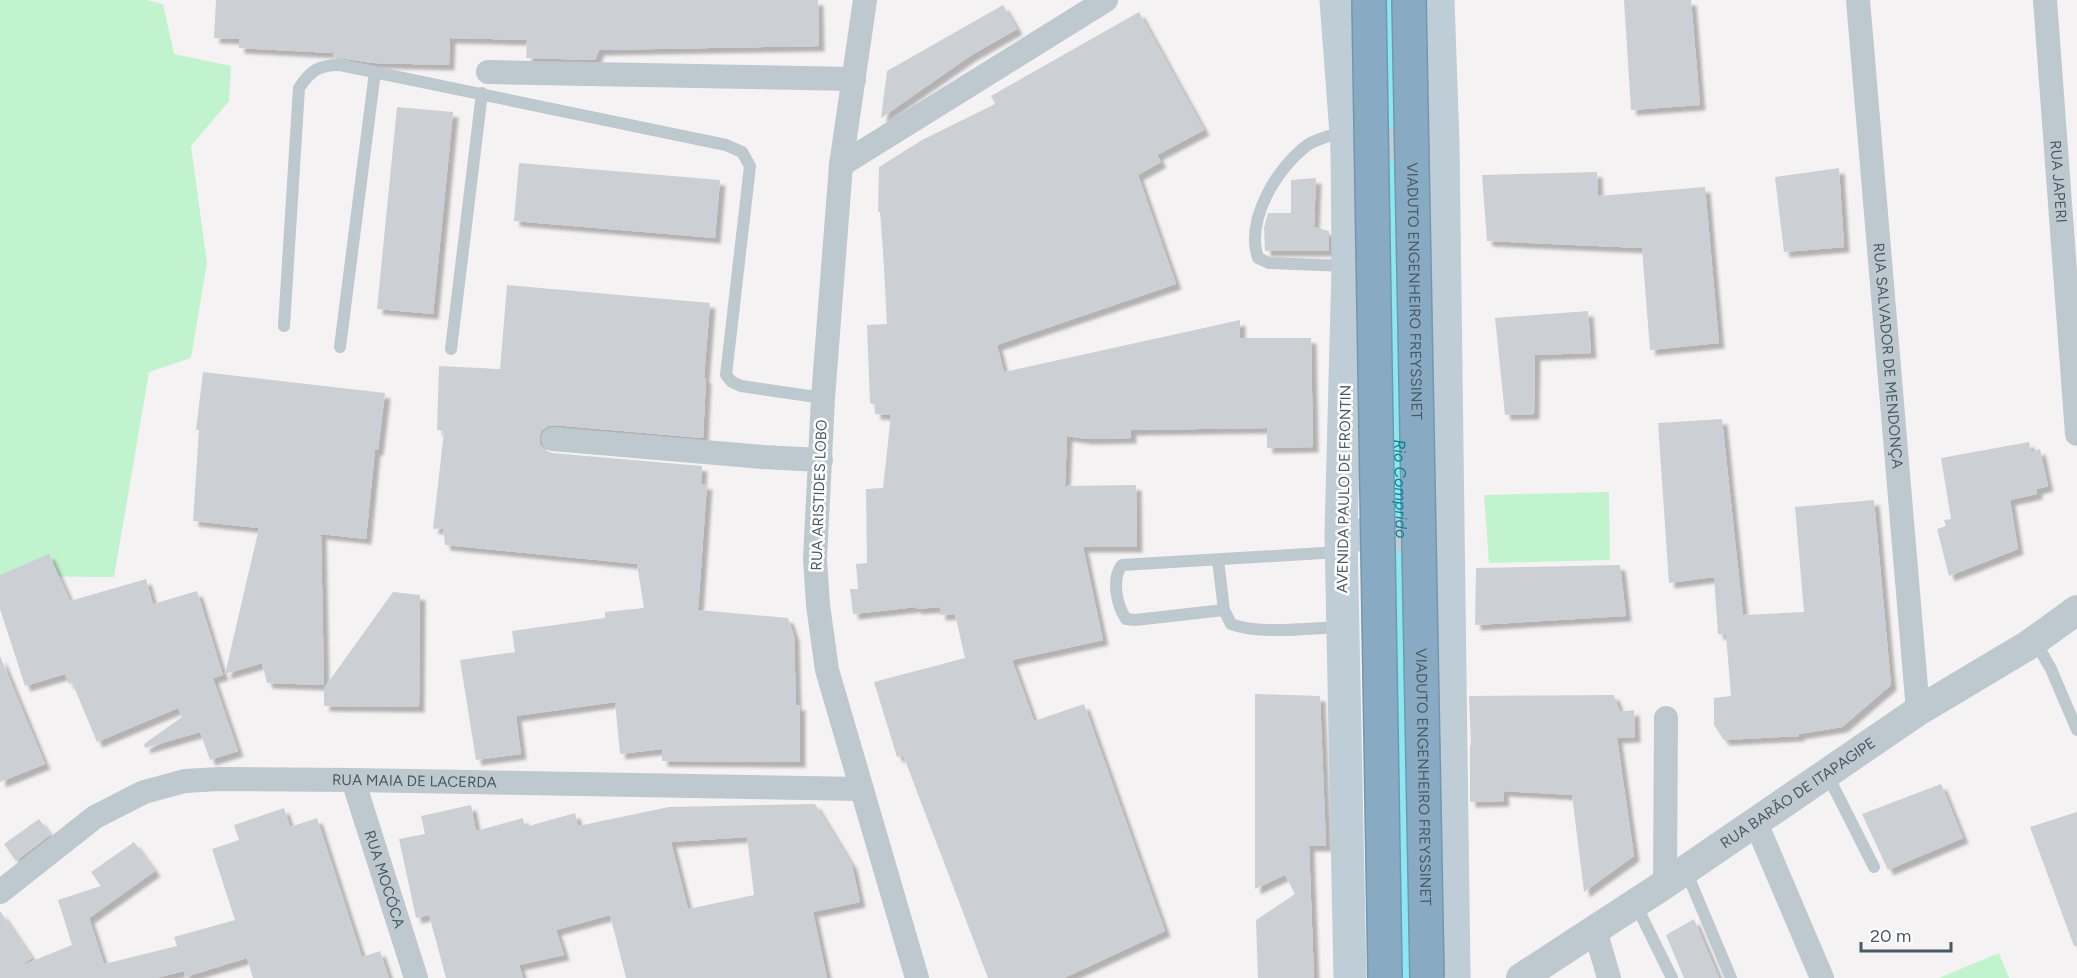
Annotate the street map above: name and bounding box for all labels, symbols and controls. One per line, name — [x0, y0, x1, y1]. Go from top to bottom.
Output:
street label: RUA JAPERI — [2046, 140, 2070, 223]
street label: VIADUTO ENGENHEIRO FREYSSINET — [1403, 162, 1426, 420]
street label: RUA SALVADOR DE MENDONÇA — [1870, 242, 1907, 469]
street label: AVENIDA PAULO DE FRONTIN — [1333, 385, 1355, 593]
street label: RUA ARISTIDES LOBO — [807, 419, 831, 571]
water label: Rio Comprido — [1390, 439, 1411, 539]
street label: VIADUTO ENGENHEIRO FREYSSINET — [1412, 648, 1435, 906]
street label: RUA BARÃO DE ITAPAGIPE — [1717, 734, 1879, 852]
street label: RUA MAIA DE LACERDA — [332, 771, 497, 792]
street label: RUA MOCÓCA — [361, 828, 409, 930]
scale bar — [1861, 915, 1951, 953]
text: 20 m — [1870, 925, 1911, 947]

